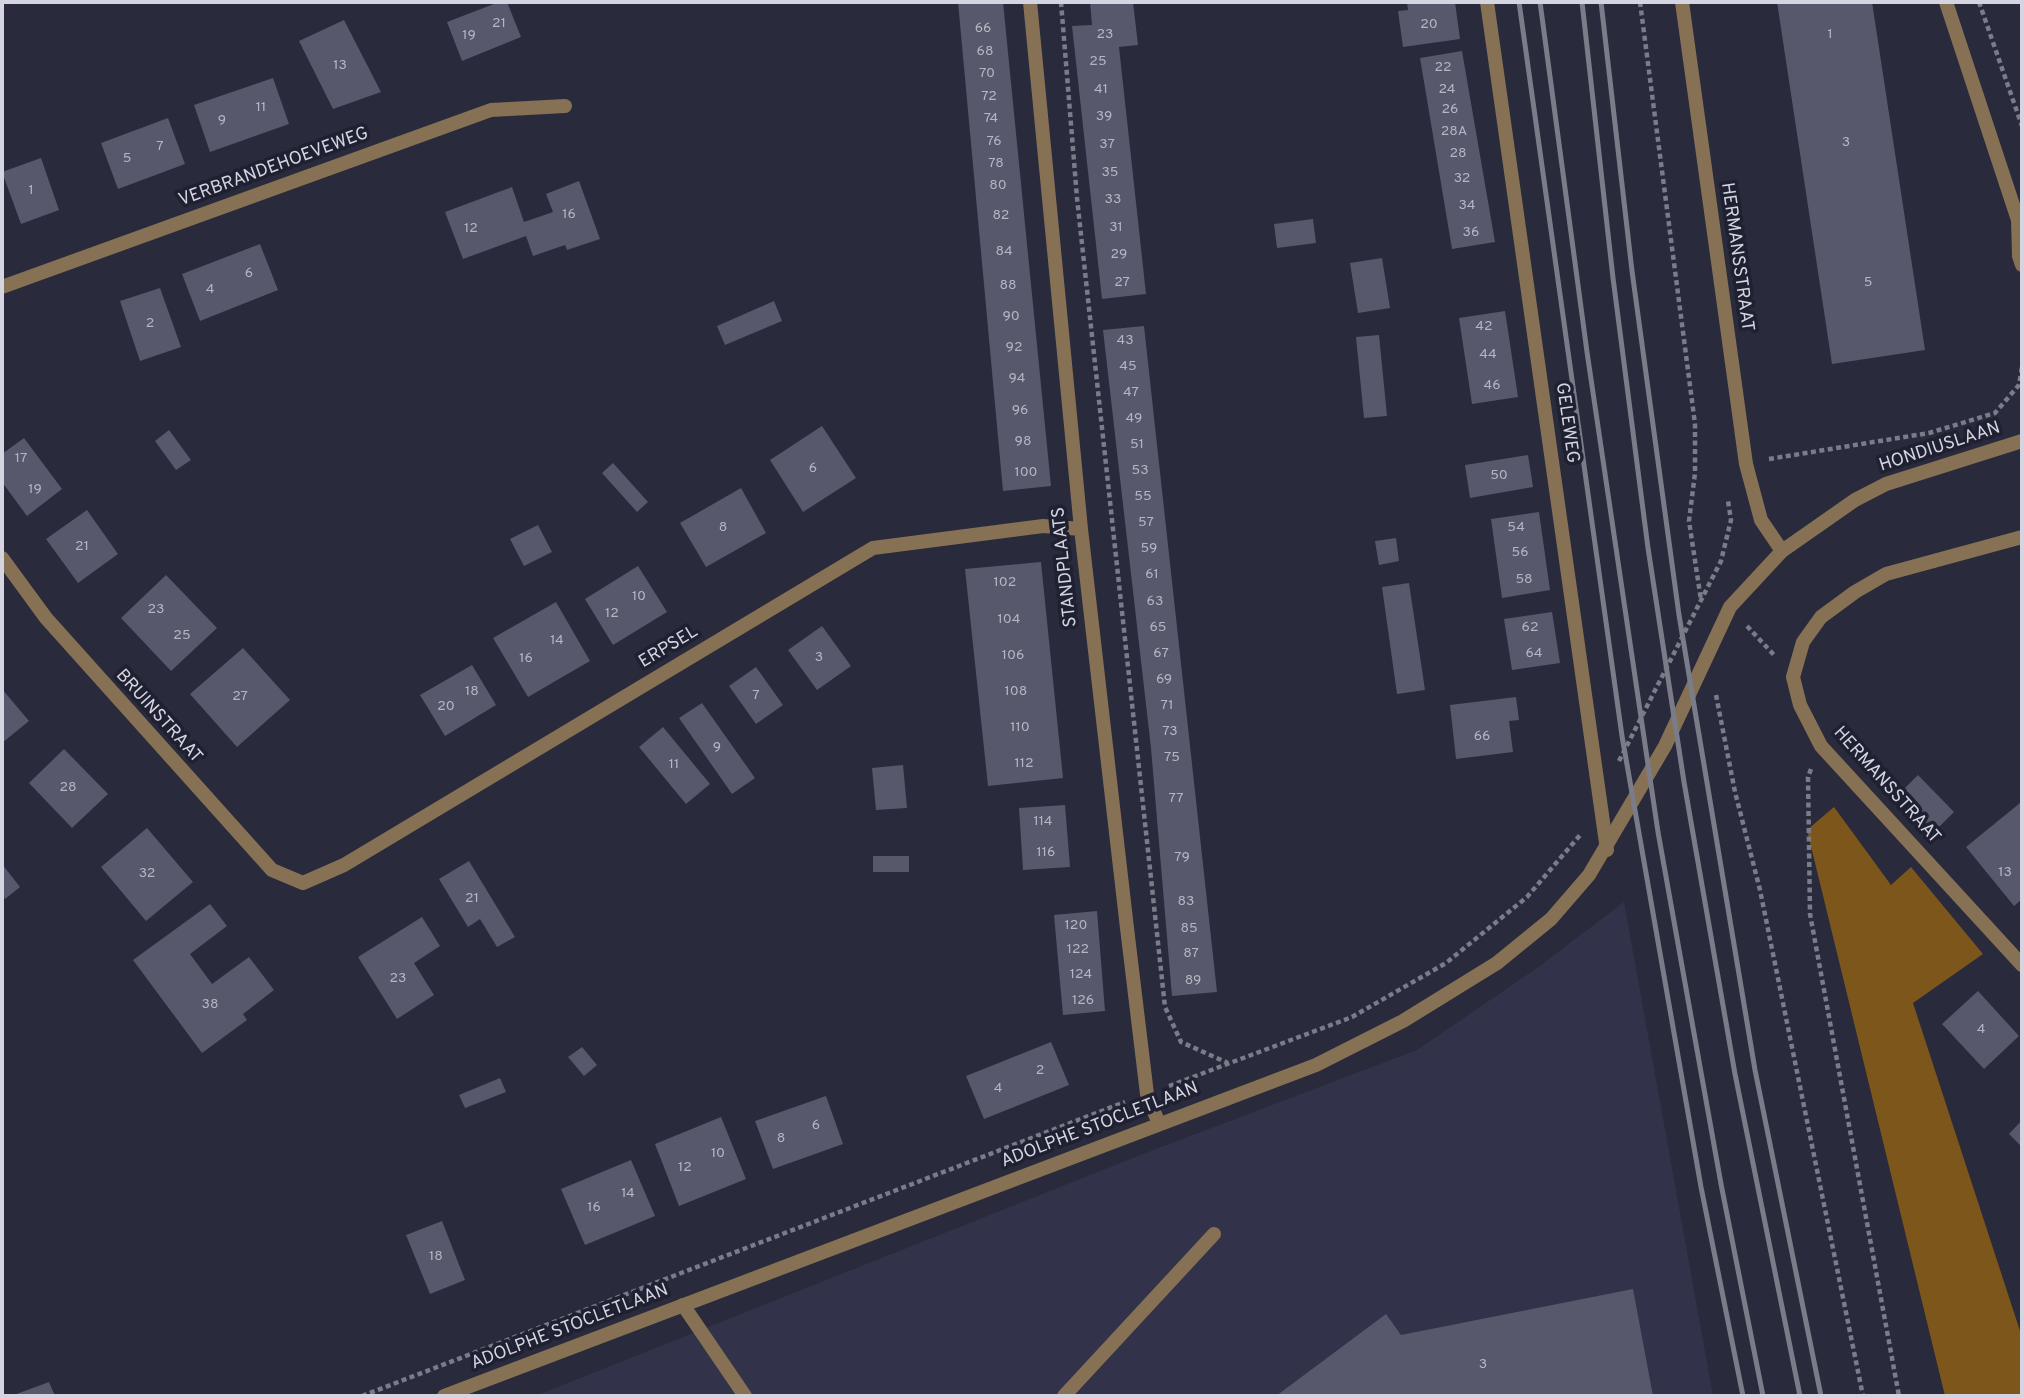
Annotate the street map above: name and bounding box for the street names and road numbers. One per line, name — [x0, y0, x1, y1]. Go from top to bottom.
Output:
street label: VERBRANDEHOEVEWEG — [176, 124, 372, 212]
street label: HERMANSSTRAAT — [1715, 181, 1757, 333]
street label: GELEWEG — [1550, 381, 1582, 465]
street label: HONDIUSLAAN — [1877, 418, 2003, 478]
street label: STANDPLAATS — [1049, 506, 1083, 628]
street label: ERPSEL — [636, 622, 702, 674]
street label: BRUINSTRAAT — [110, 666, 206, 768]
street label: HERMANSSTRAAT — [1828, 723, 1944, 849]
street label: ADOLPHE STOCLETLAAN — [998, 1078, 1202, 1174]
street label: ADOLPHE STOCLETLAAN — [468, 1280, 672, 1376]

